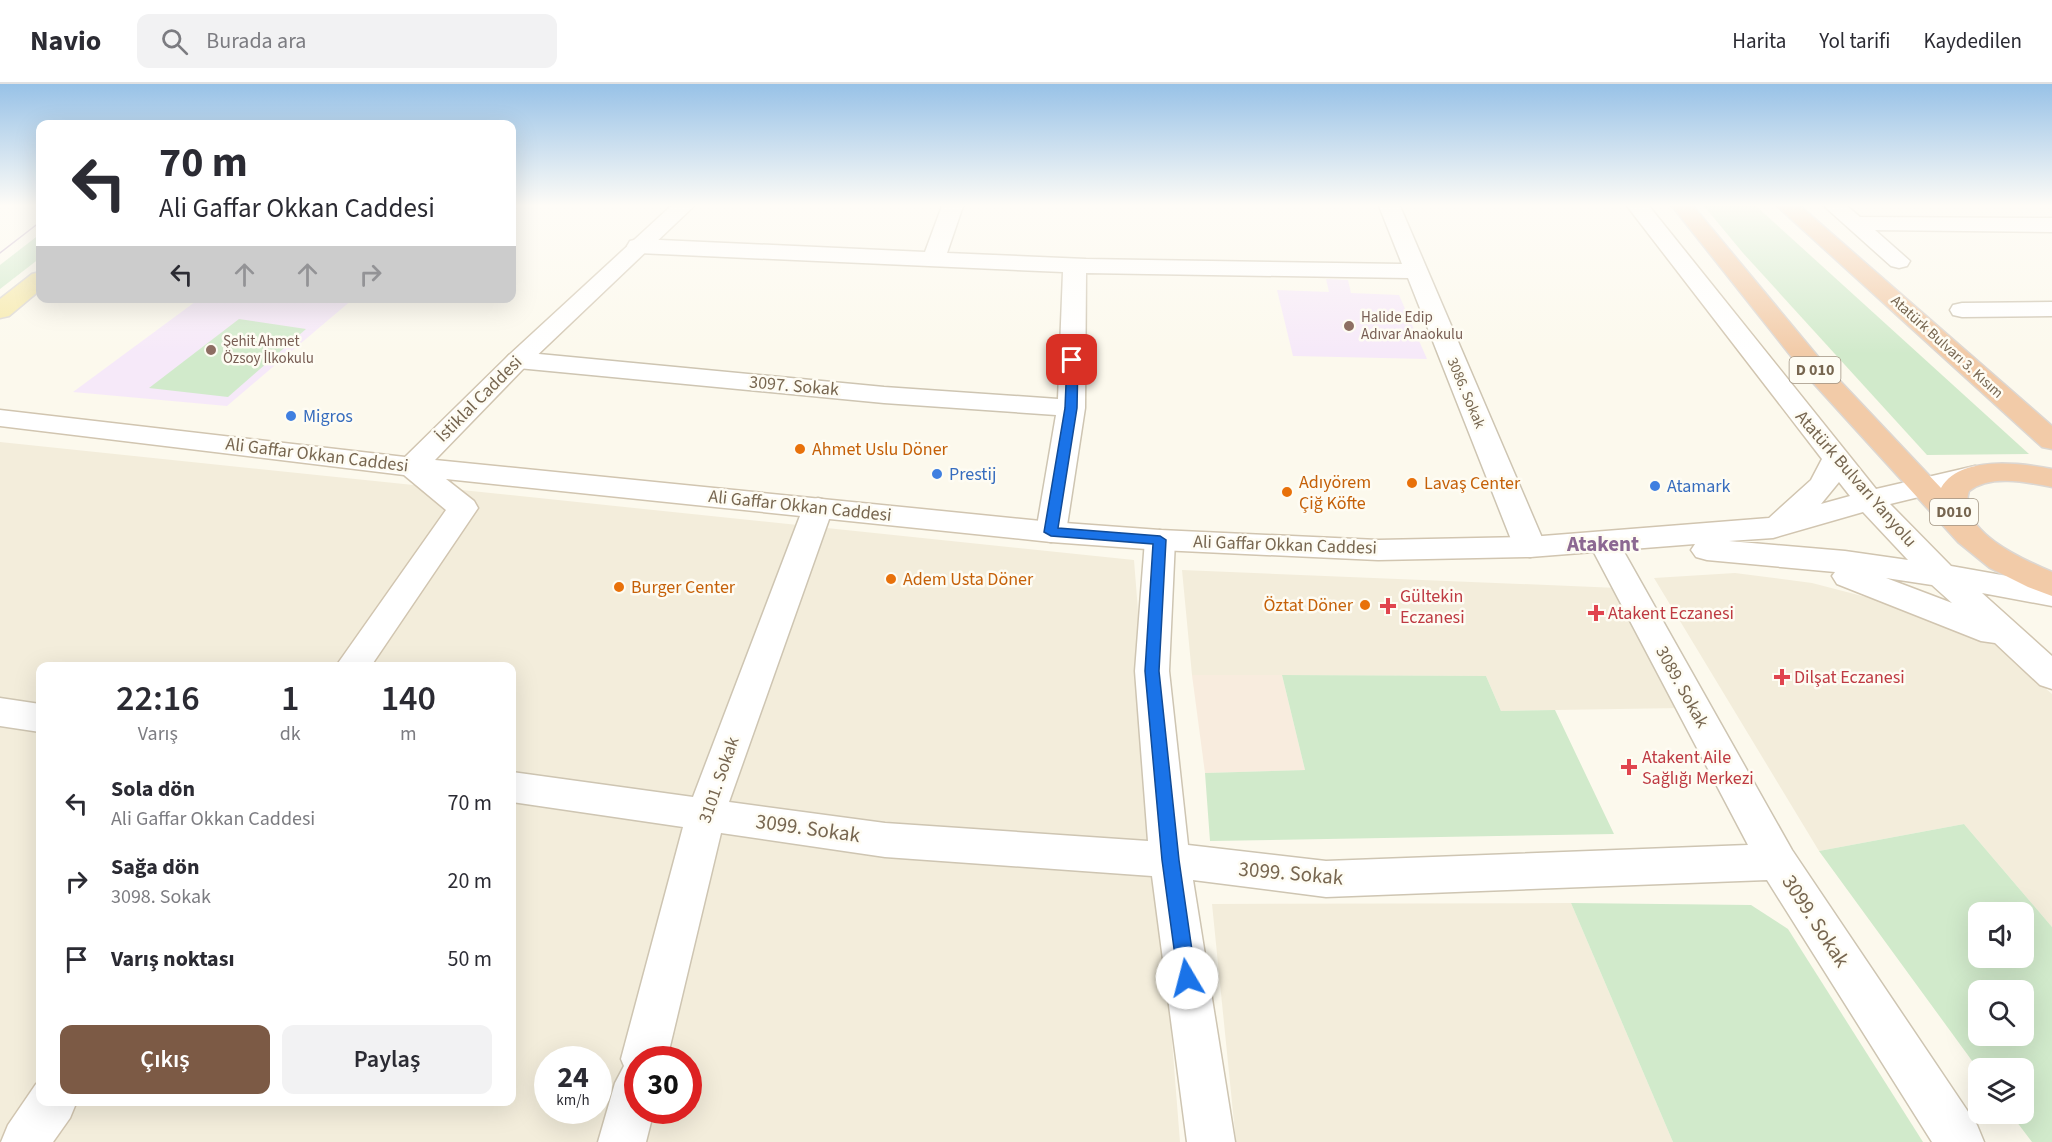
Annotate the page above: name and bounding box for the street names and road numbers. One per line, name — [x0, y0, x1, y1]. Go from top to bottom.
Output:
street label: Atatürk Bulvarı 3. Kısım — [1886, 291, 2008, 403]
street label: İstiklal Caddesi — [430, 350, 528, 448]
street label: 3086. Sokak — [1442, 354, 1491, 432]
road number: D 010 — [1790, 357, 1840, 383]
street label: 3097. Sokak — [748, 370, 840, 402]
street label: Atatürk Bulvarı Yanyolu — [1790, 405, 1922, 553]
street label: Ali Gaffar Okkan Caddesi — [224, 431, 410, 479]
street label: Ali Gaffar Okkan Caddesi — [707, 484, 893, 528]
road number: D010 — [1930, 499, 1978, 525]
street label: Ali Gaffar Okkan Caddesi — [1193, 529, 1377, 561]
street label: 3089. Sokak — [1649, 642, 1715, 732]
street label: 3101. Sokak — [693, 733, 745, 827]
street label: 3099. Sokak — [754, 806, 863, 850]
street label: 3099. Sokak — [1237, 853, 1345, 893]
street label: 3099. Sokak — [1775, 869, 1857, 974]

